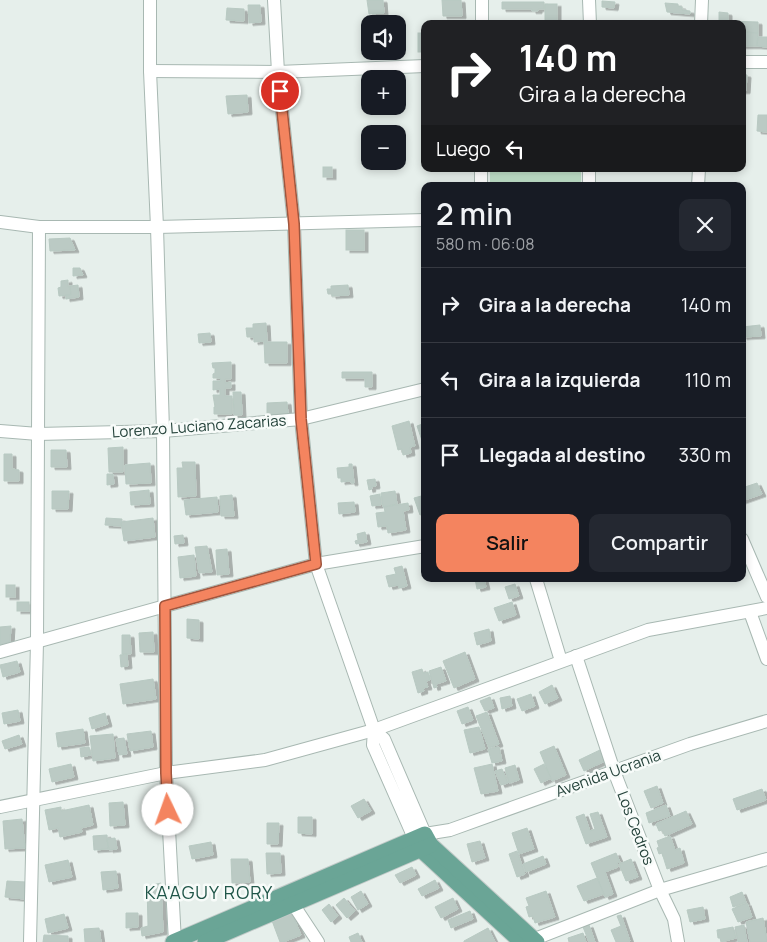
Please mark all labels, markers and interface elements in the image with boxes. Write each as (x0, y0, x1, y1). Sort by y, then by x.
map controls (361, 15, 406, 170)
button: sound (361, 15, 406, 60)
text: 140 m (519, 34, 617, 82)
icon: right (436, 40, 501, 105)
pin (259, 70, 301, 112)
button: + (361, 70, 406, 115)
icon: arrive (266, 77, 294, 105)
text: Gira a la derecha (519, 79, 686, 109)
button: − (361, 125, 406, 170)
icon: left (501, 135, 529, 163)
text: Luego (436, 136, 491, 162)
text: 2 min (436, 193, 512, 234)
button: close (679, 199, 731, 251)
text: 580 m · 06:08 (436, 233, 535, 255)
icon: right (436, 291, 464, 319)
text: Gira a la derecha (479, 292, 631, 318)
text: 140 m (681, 292, 731, 318)
icon: left (436, 366, 464, 394)
text: Gira a la izquierda (479, 367, 640, 393)
text: 110 m (685, 367, 731, 393)
street label: Lorenzo Luciano Zacarias (111, 409, 287, 443)
icon: arrive (436, 441, 464, 469)
text: Llegada al destino (479, 442, 646, 468)
text: 330 m (678, 442, 731, 468)
button: Salir (436, 514, 579, 572)
button: Compartir (589, 514, 731, 572)
street label: Avenida Ucrania (553, 744, 663, 802)
position arrow (141, 783, 193, 835)
street label: Los Cedros (612, 788, 660, 868)
district label: KA'AGUY RORY (145, 880, 273, 904)

